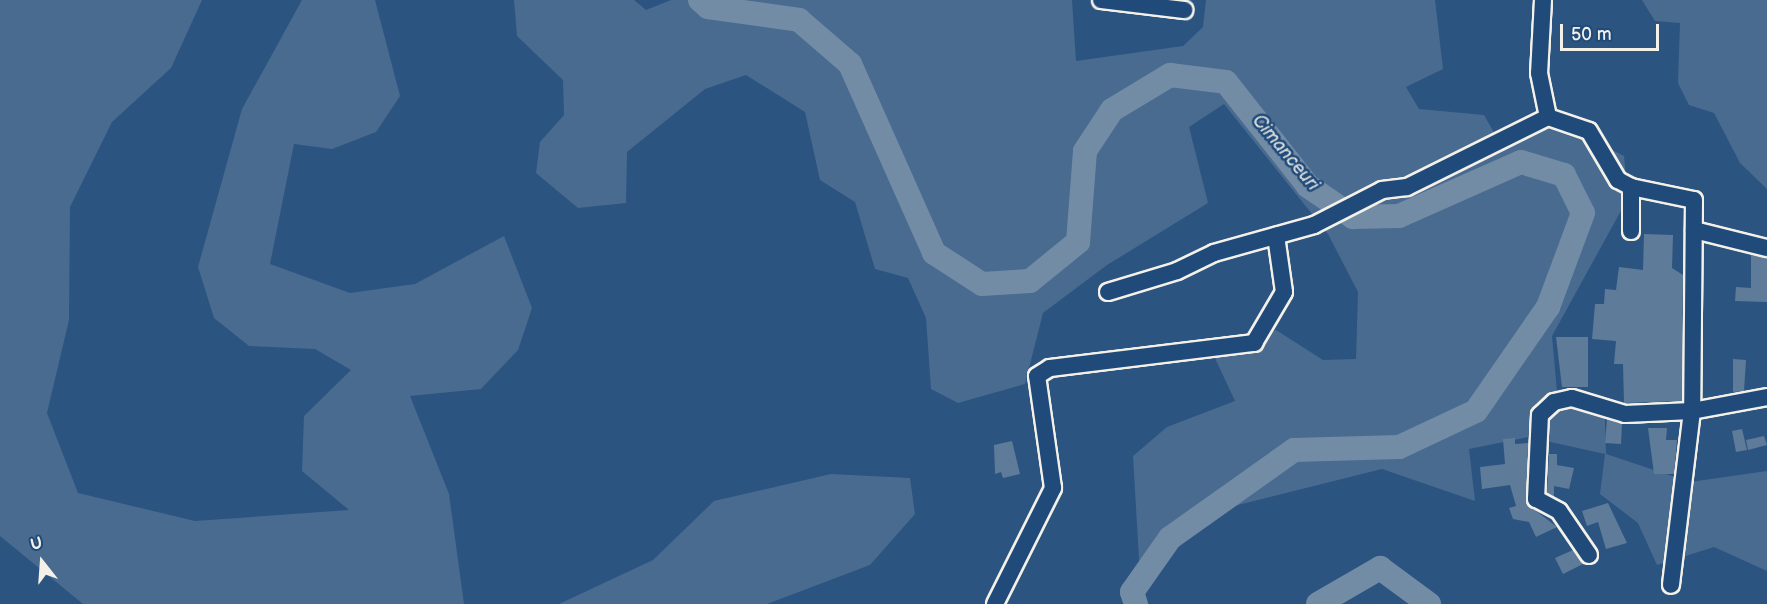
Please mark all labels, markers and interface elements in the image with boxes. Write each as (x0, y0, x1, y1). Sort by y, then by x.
scale bar (1563, 12, 1662, 50)
text: 50 m (1571, 24, 1612, 45)
water label: Cimanceuri (1247, 111, 1323, 195)
north arrow (12, 532, 72, 592)
text: U (28, 534, 45, 555)

